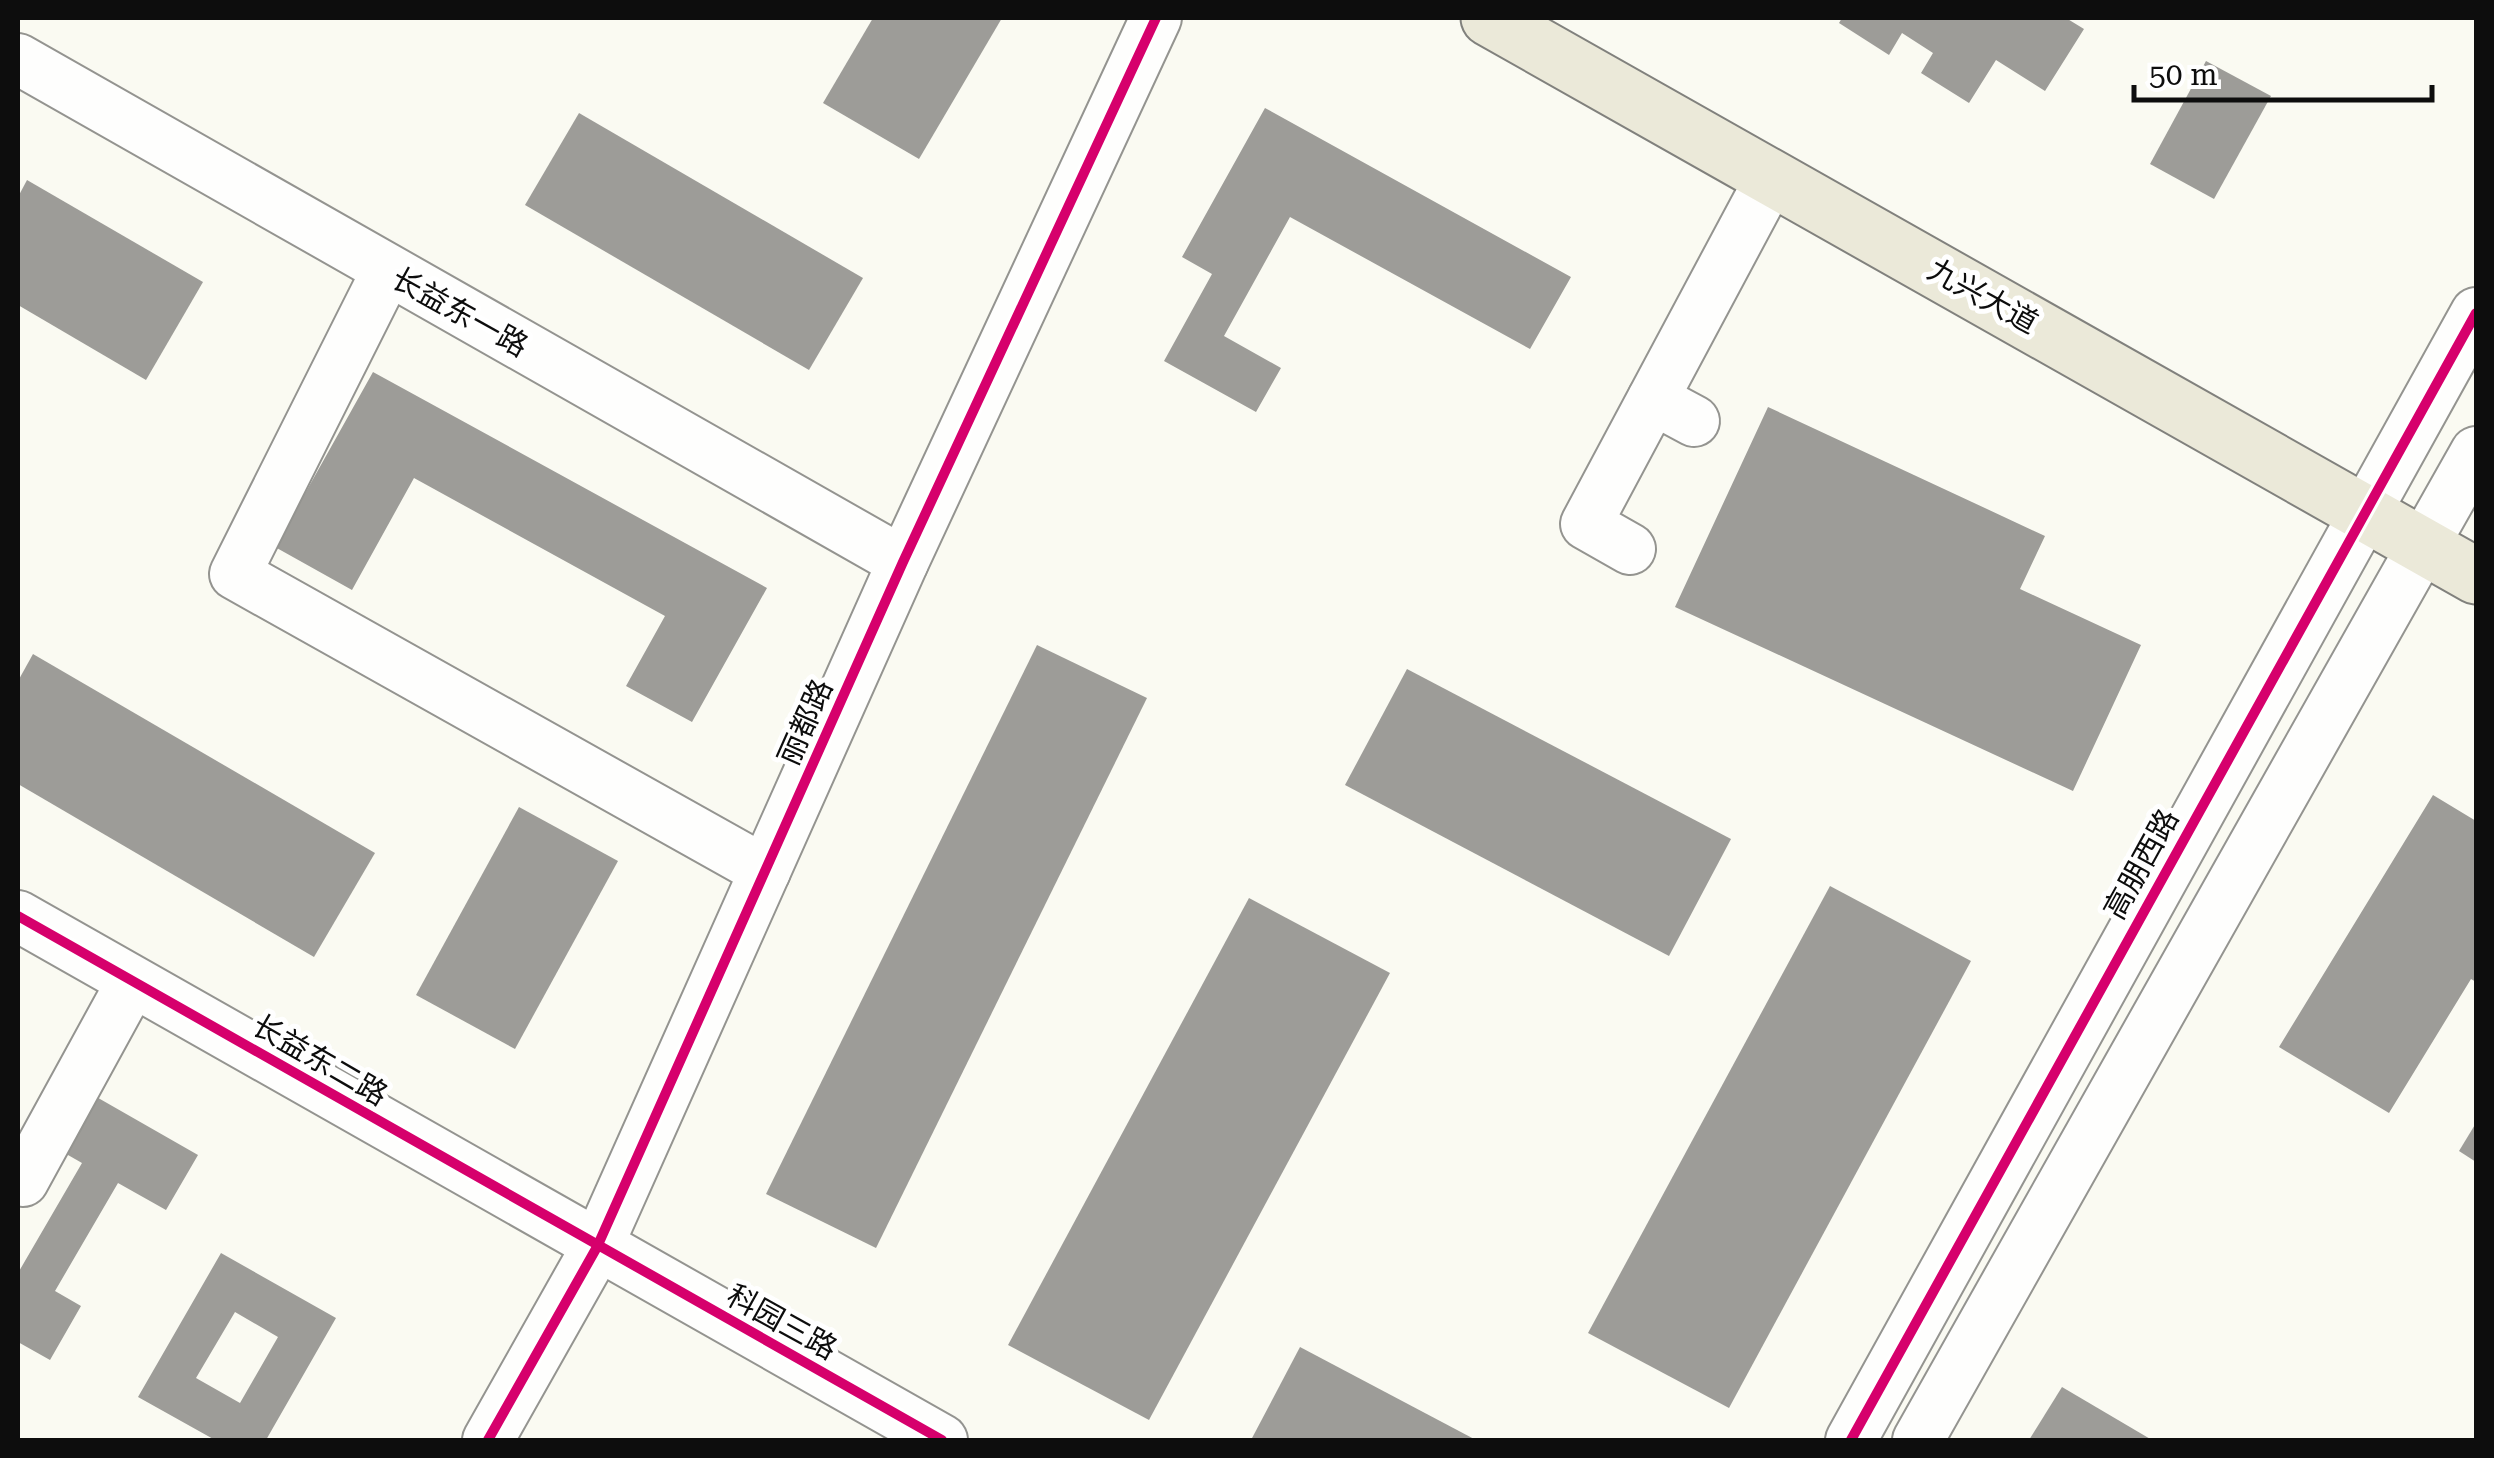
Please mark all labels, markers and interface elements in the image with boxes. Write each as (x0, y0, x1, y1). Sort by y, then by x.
scale bar (2134, 40, 2432, 102)
text: 50 m (2149, 57, 2218, 92)
street label: 九兴大道 (1922, 252, 2044, 340)
street label: 长益东一路 (386, 260, 534, 364)
street label: 丽都路 (771, 674, 839, 770)
street label: 高朋西路 (2097, 803, 2185, 925)
street label: 长益东二路 (246, 1007, 394, 1113)
street label: 科园三路 (721, 1278, 843, 1366)

